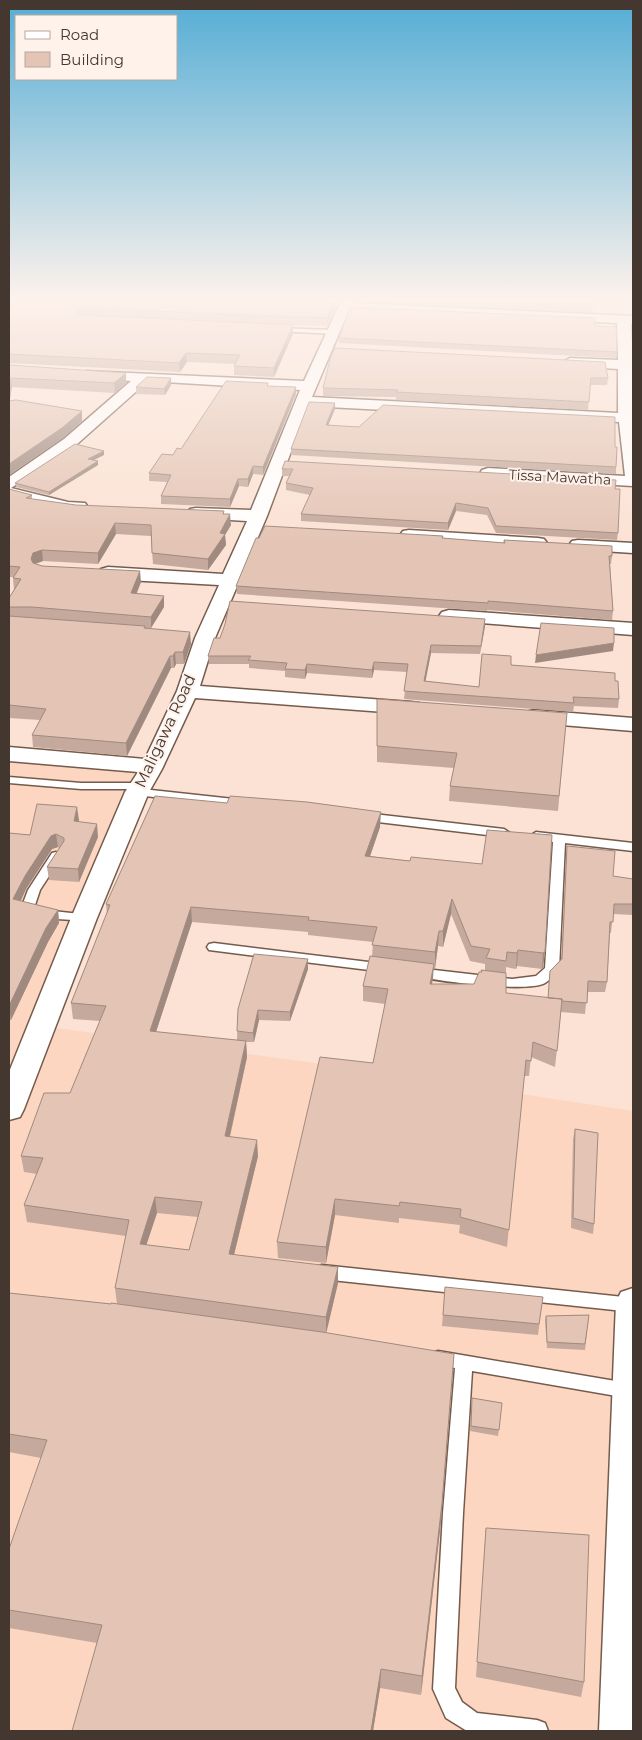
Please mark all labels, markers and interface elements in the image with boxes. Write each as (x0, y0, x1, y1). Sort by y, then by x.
legend (15, 15, 178, 80)
text: Road (60, 25, 99, 44)
text: Building (60, 50, 124, 69)
street label: Tissa Mawatha (508, 465, 612, 489)
street label: Maligawa Road (130, 671, 200, 791)

